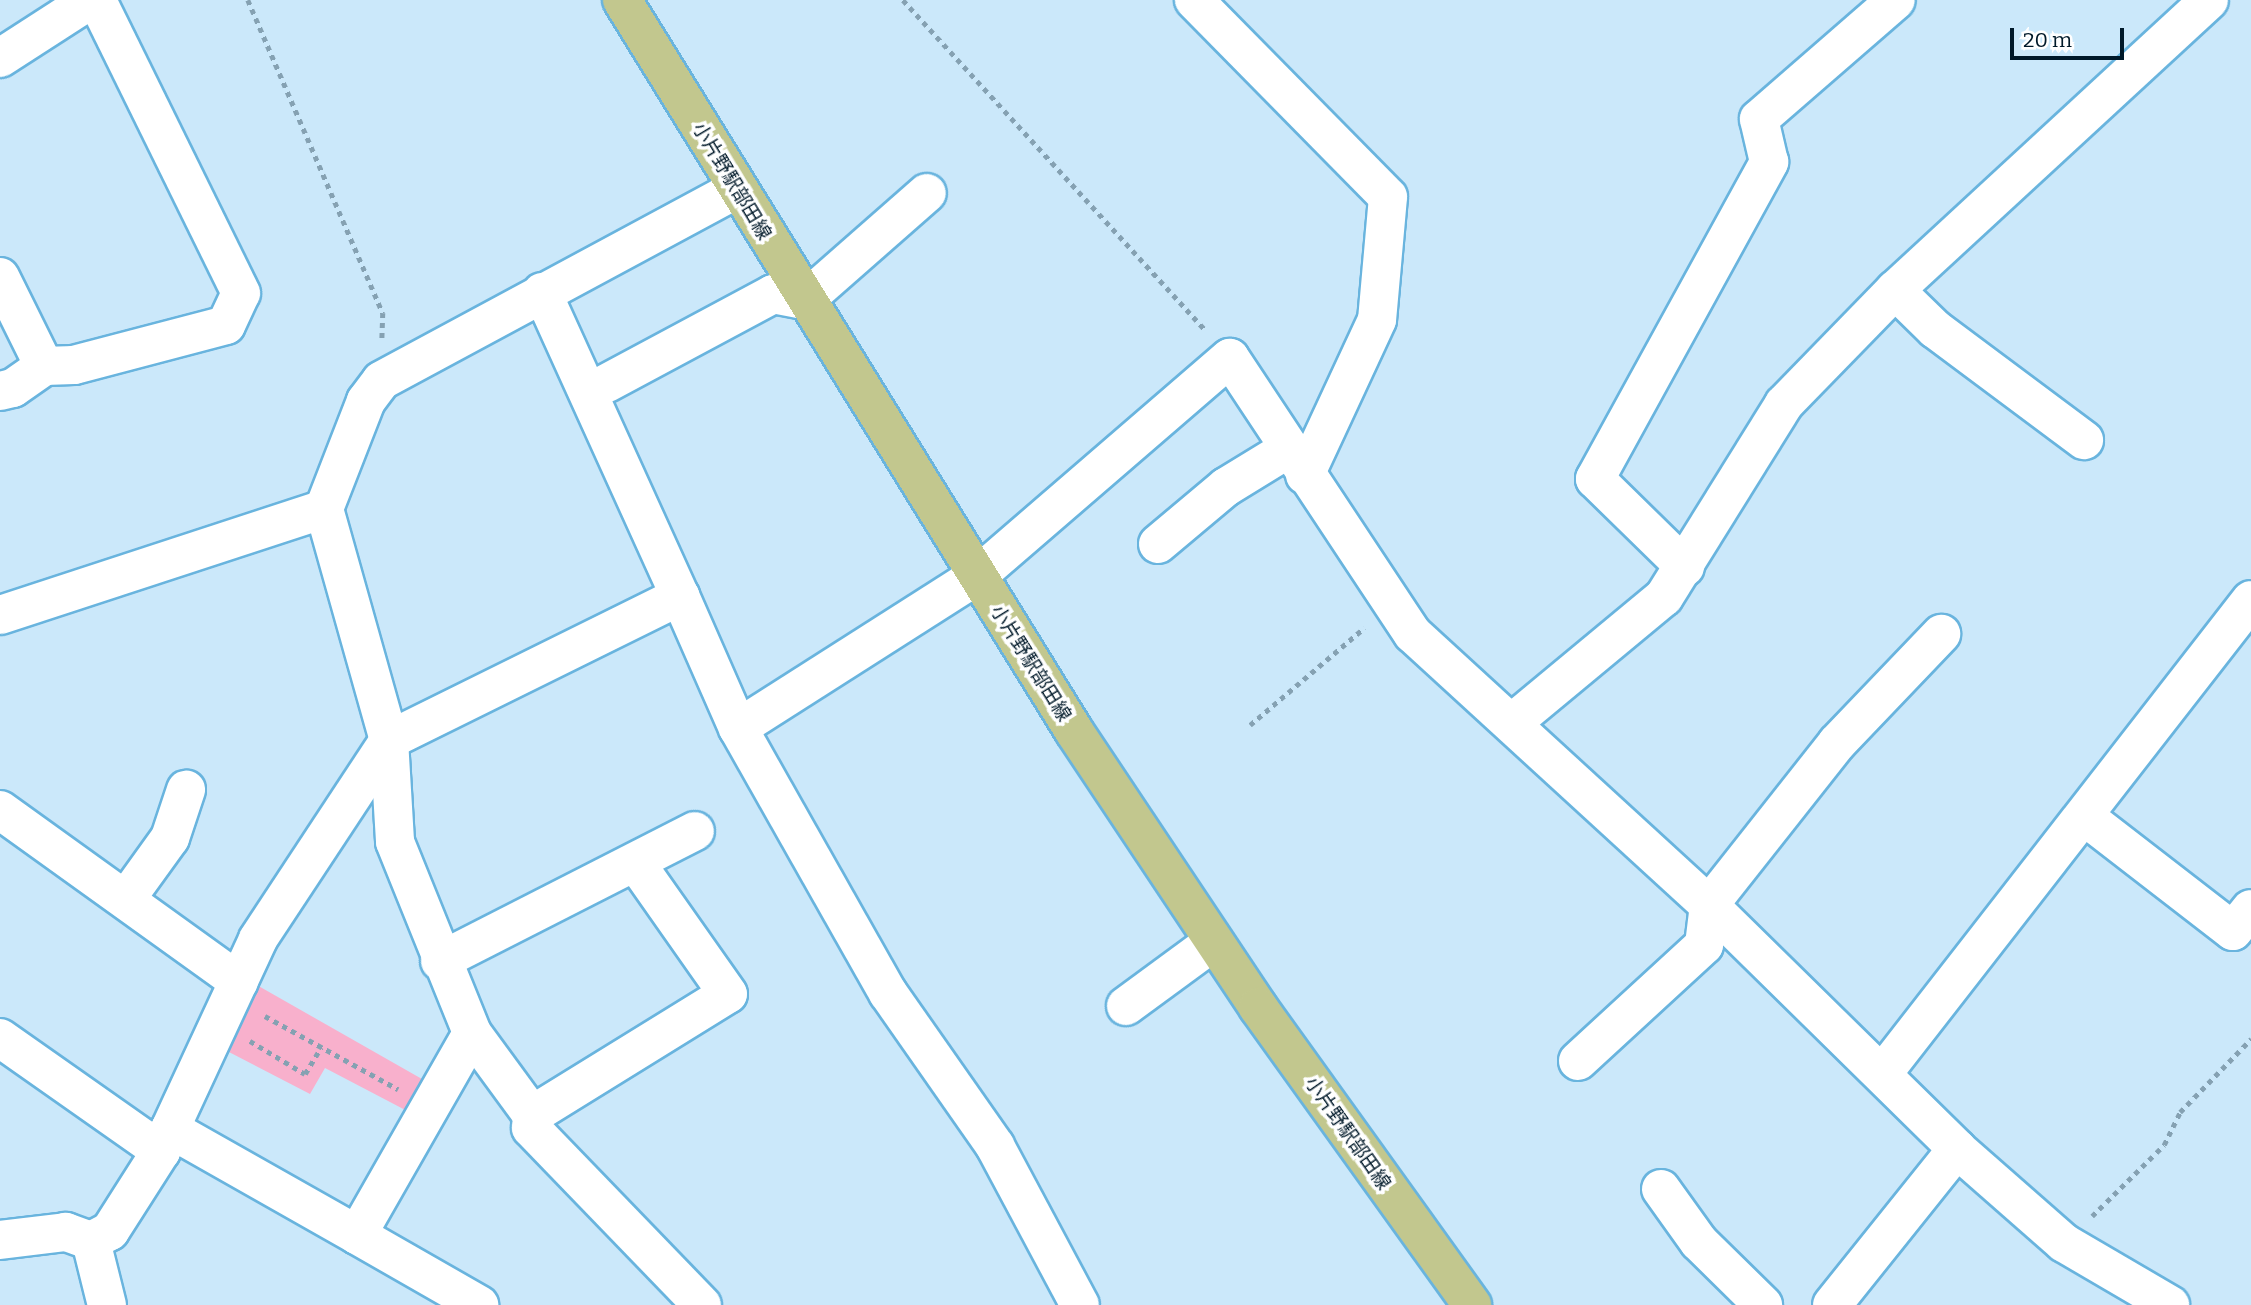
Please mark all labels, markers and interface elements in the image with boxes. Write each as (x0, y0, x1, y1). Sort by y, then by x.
scale bar (2013, 14, 2127, 58)
text: 20 m (2023, 27, 2072, 53)
street label: 小片野駅部田線 (688, 118, 776, 244)
street label: 小片野駅部田線 (986, 601, 1076, 725)
street label: 小片野駅部田線 (1301, 1072, 1395, 1194)

